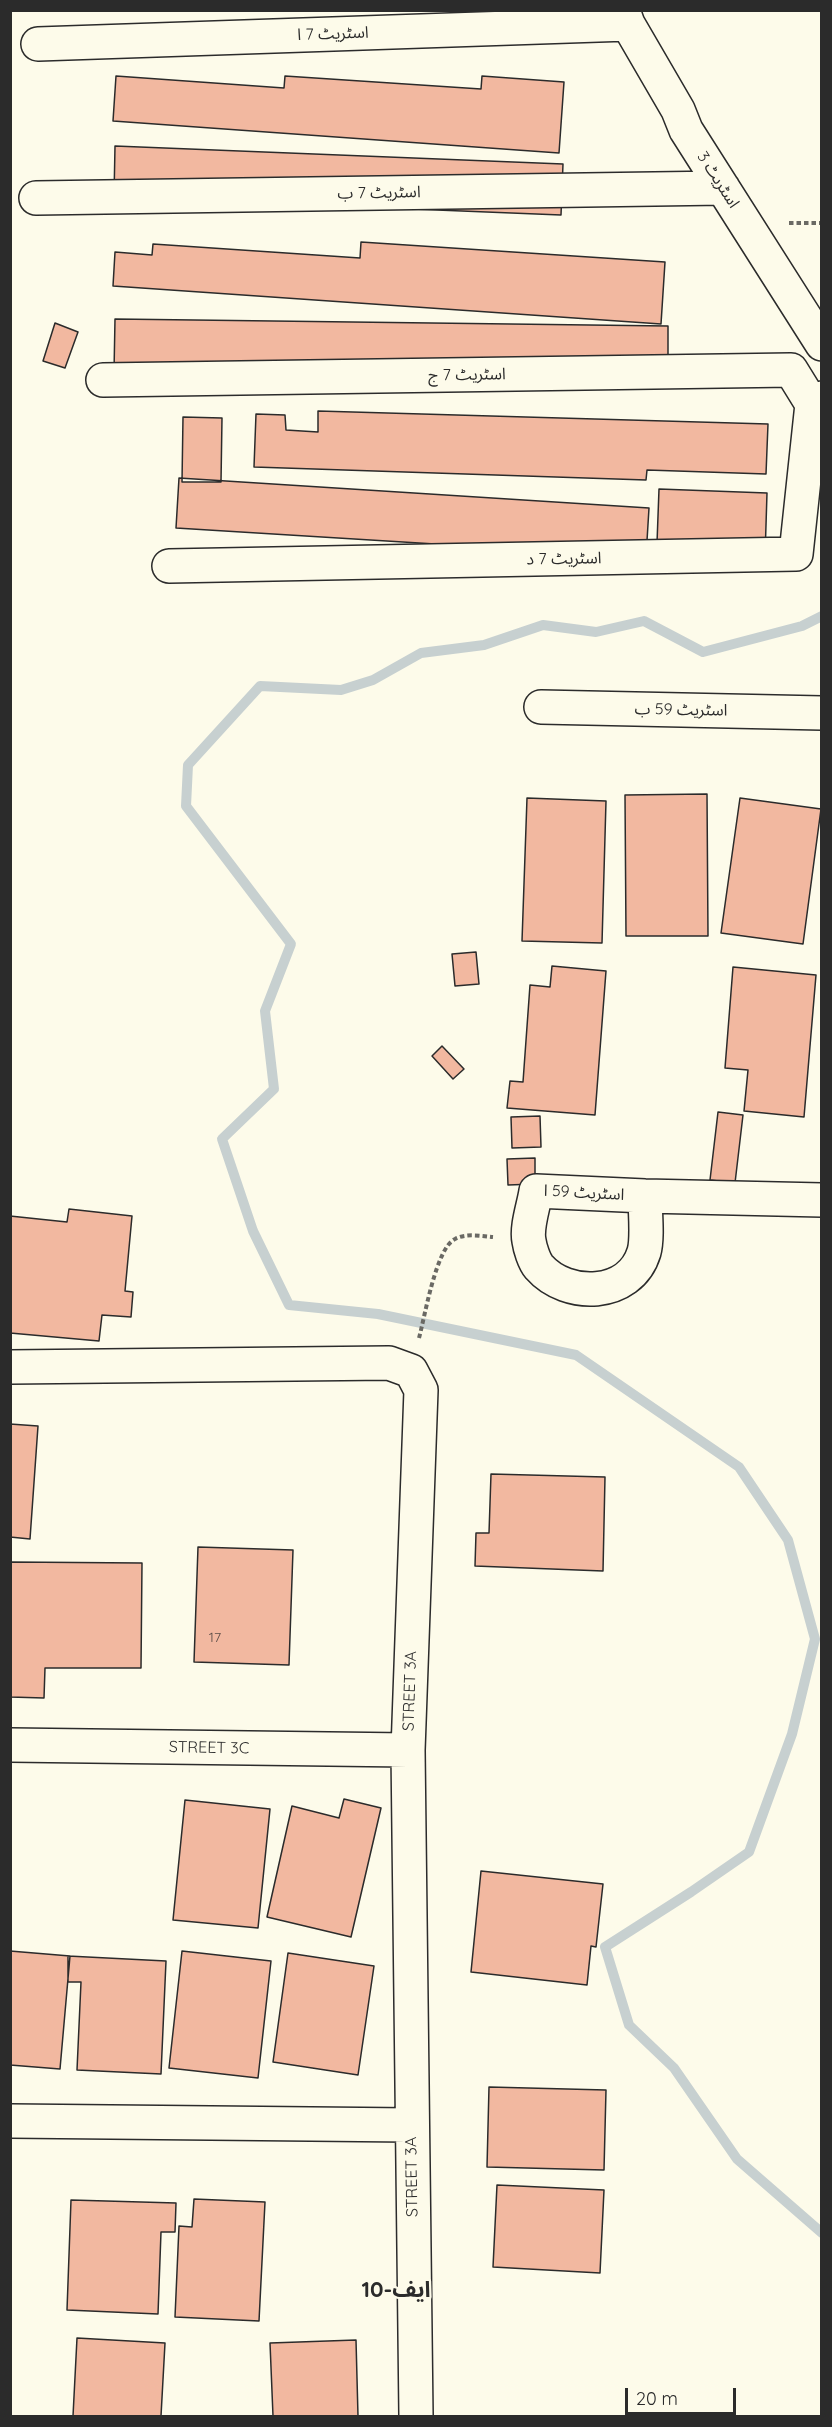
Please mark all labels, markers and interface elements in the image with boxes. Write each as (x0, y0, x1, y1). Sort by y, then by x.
street label: اسٹریٹ 7 ا (297, 23, 369, 45)
street label: اسٹریٹ 3 (693, 148, 743, 212)
street label: اسٹریٹ 7 ب (337, 183, 421, 203)
street label: اسٹریٹ 7 ج (428, 365, 506, 385)
street label: اسٹریٹ 7 د (526, 549, 602, 569)
street label: اسٹریٹ 59 ب (634, 700, 728, 720)
street label: اسٹریٹ 59 ا (543, 1181, 625, 1205)
house number: 17 (209, 1630, 221, 1646)
street label: STREET 3A (399, 1651, 421, 1731)
street label: STREET 3C (169, 1738, 249, 1758)
street label: STREET 3A (402, 2137, 422, 2217)
district label: ایف-10 (361, 2277, 431, 2303)
scale bar (628, 2376, 739, 2414)
text: 20 m (636, 2387, 678, 2410)

